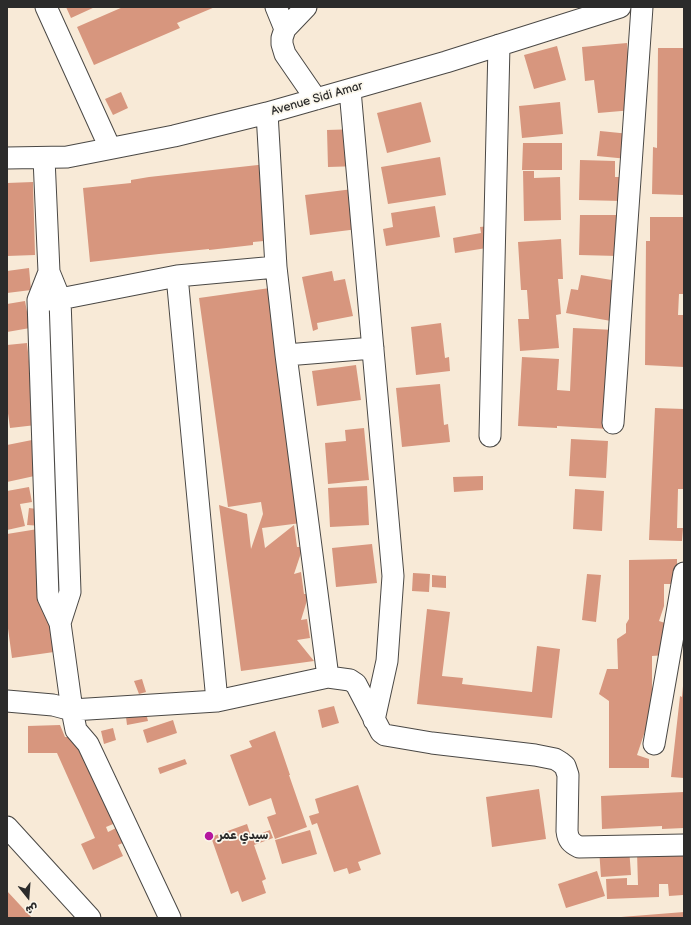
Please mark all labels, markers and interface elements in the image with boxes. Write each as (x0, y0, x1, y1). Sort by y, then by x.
street label: Avenue Sidi Amar (269, 79, 365, 119)
place label: سيدي عمر (218, 829, 268, 843)
marker: سيدي عمر (203, 830, 215, 842)
north arrow (8, 877, 48, 917)
text: ش (24, 901, 39, 917)

